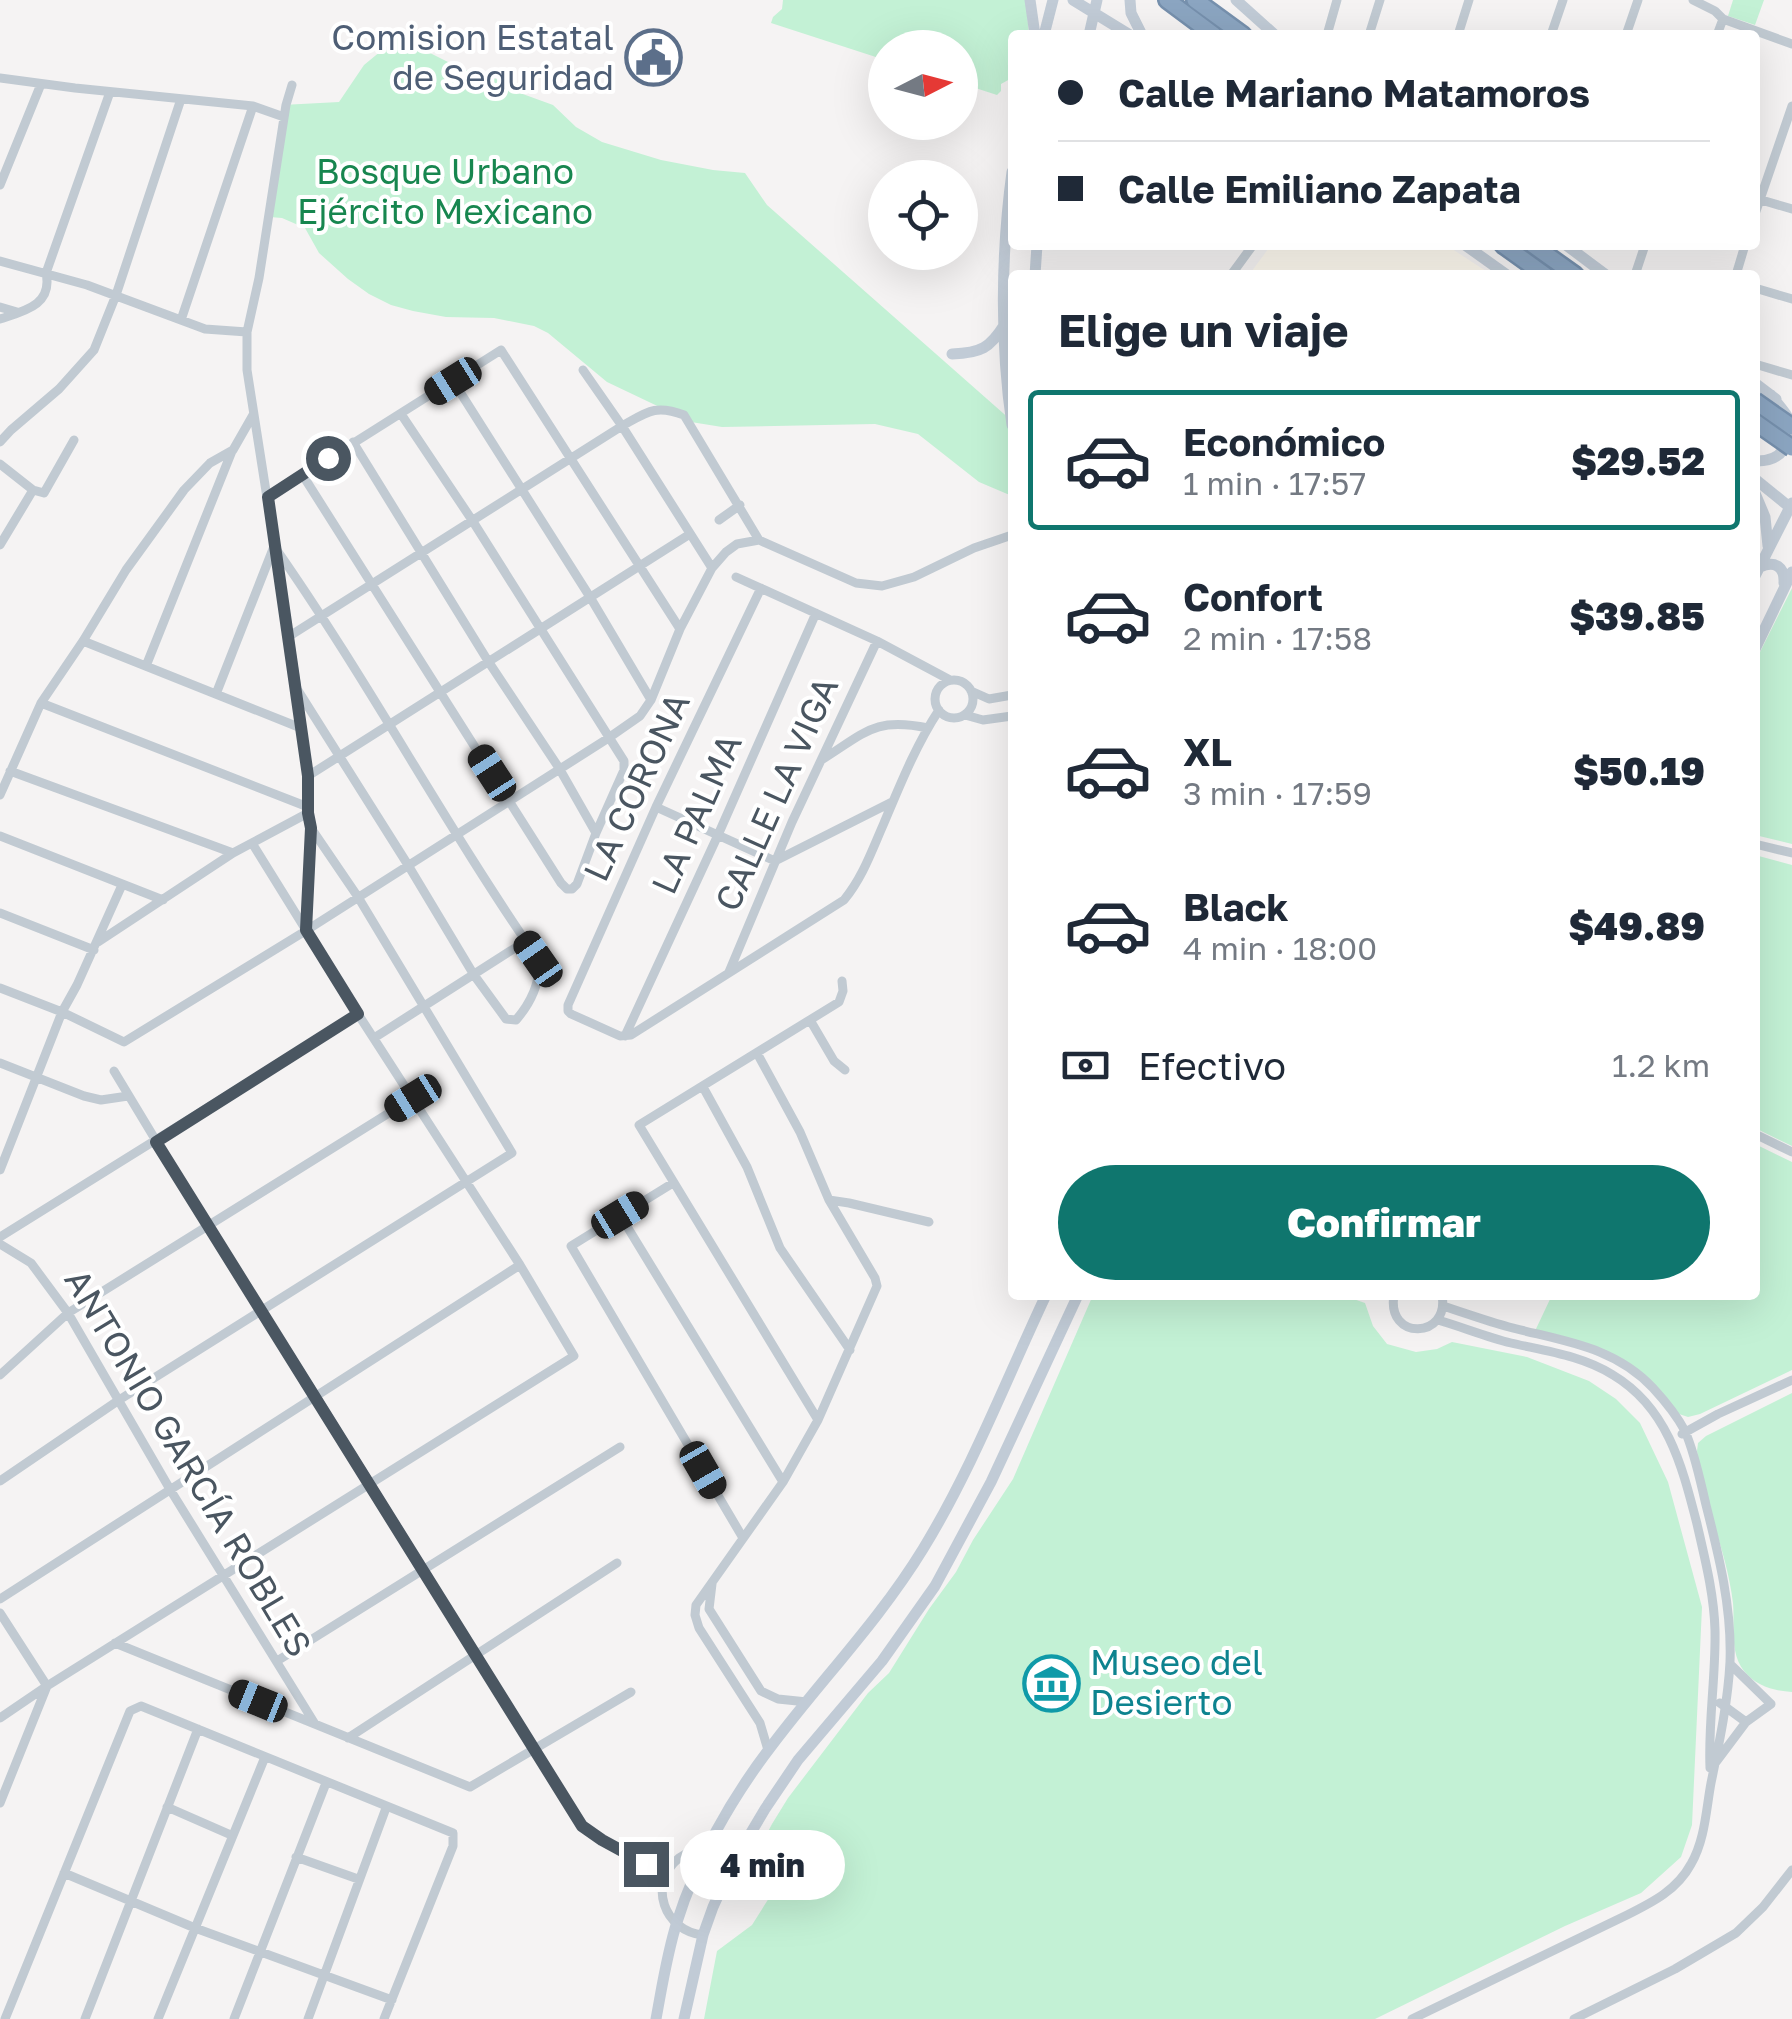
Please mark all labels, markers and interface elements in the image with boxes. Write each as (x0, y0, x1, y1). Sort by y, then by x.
place label: Comision Estatal de Seguridad (331, 16, 614, 98)
public building icon: Comision Estatal de Seguridad (623, 28, 683, 88)
north arrow (868, 30, 978, 140)
map controls (868, 30, 978, 270)
text: Calle Mariano Matamoros (1118, 70, 1590, 115)
park label: Bosque Urbano Ejército Mexicano (297, 150, 593, 232)
button: locate (868, 160, 978, 270)
text: Calle Emiliano Zapata (1118, 166, 1521, 211)
text: Elige un viaje (1058, 303, 1349, 357)
car (420, 352, 486, 410)
icon: car (1063, 415, 1153, 505)
text: Económico (1183, 419, 1385, 464)
route start (306, 436, 351, 481)
text: $29.52 (1571, 438, 1705, 483)
text: 1 min · 17:57 (1183, 464, 1366, 502)
icon: car (1063, 570, 1153, 660)
text: Confort (1183, 574, 1323, 619)
text: $39.85 (1570, 593, 1705, 638)
text: 2 min · 17:58 (1183, 619, 1372, 657)
street label: CALLE LA VIGA (706, 670, 846, 917)
street label: LA CORONA (574, 686, 698, 887)
icon: car (1063, 725, 1153, 815)
street label: LA PALMA (642, 727, 750, 900)
text: XL (1183, 729, 1232, 774)
car (463, 740, 521, 806)
text: $50.19 (1573, 748, 1705, 793)
text: 3 min · 17:59 (1183, 774, 1372, 812)
icon: car (1063, 880, 1153, 970)
text: Black (1183, 884, 1288, 929)
text: $49.89 (1569, 903, 1705, 948)
car (509, 926, 567, 992)
text: 4 min · 18:00 (1183, 929, 1377, 967)
icon: cash (1058, 1038, 1113, 1093)
text: Efectivo (1138, 1043, 1286, 1088)
text: 1.2 km (1612, 1046, 1710, 1084)
car (380, 1069, 446, 1127)
button: Confirmar (1058, 1165, 1710, 1280)
car (587, 1187, 653, 1243)
street label: ANTONIO GARCÍA ROBLES (56, 1261, 321, 1664)
car (675, 1437, 731, 1503)
place label: Museo del Desierto (1090, 1641, 1263, 1723)
museum icon: Museo del Desierto (1021, 1653, 1081, 1713)
car (225, 1676, 291, 1726)
callout: 4 min (681, 1829, 846, 1899)
route end (624, 1842, 669, 1887)
text: 4 min (720, 1846, 805, 1884)

